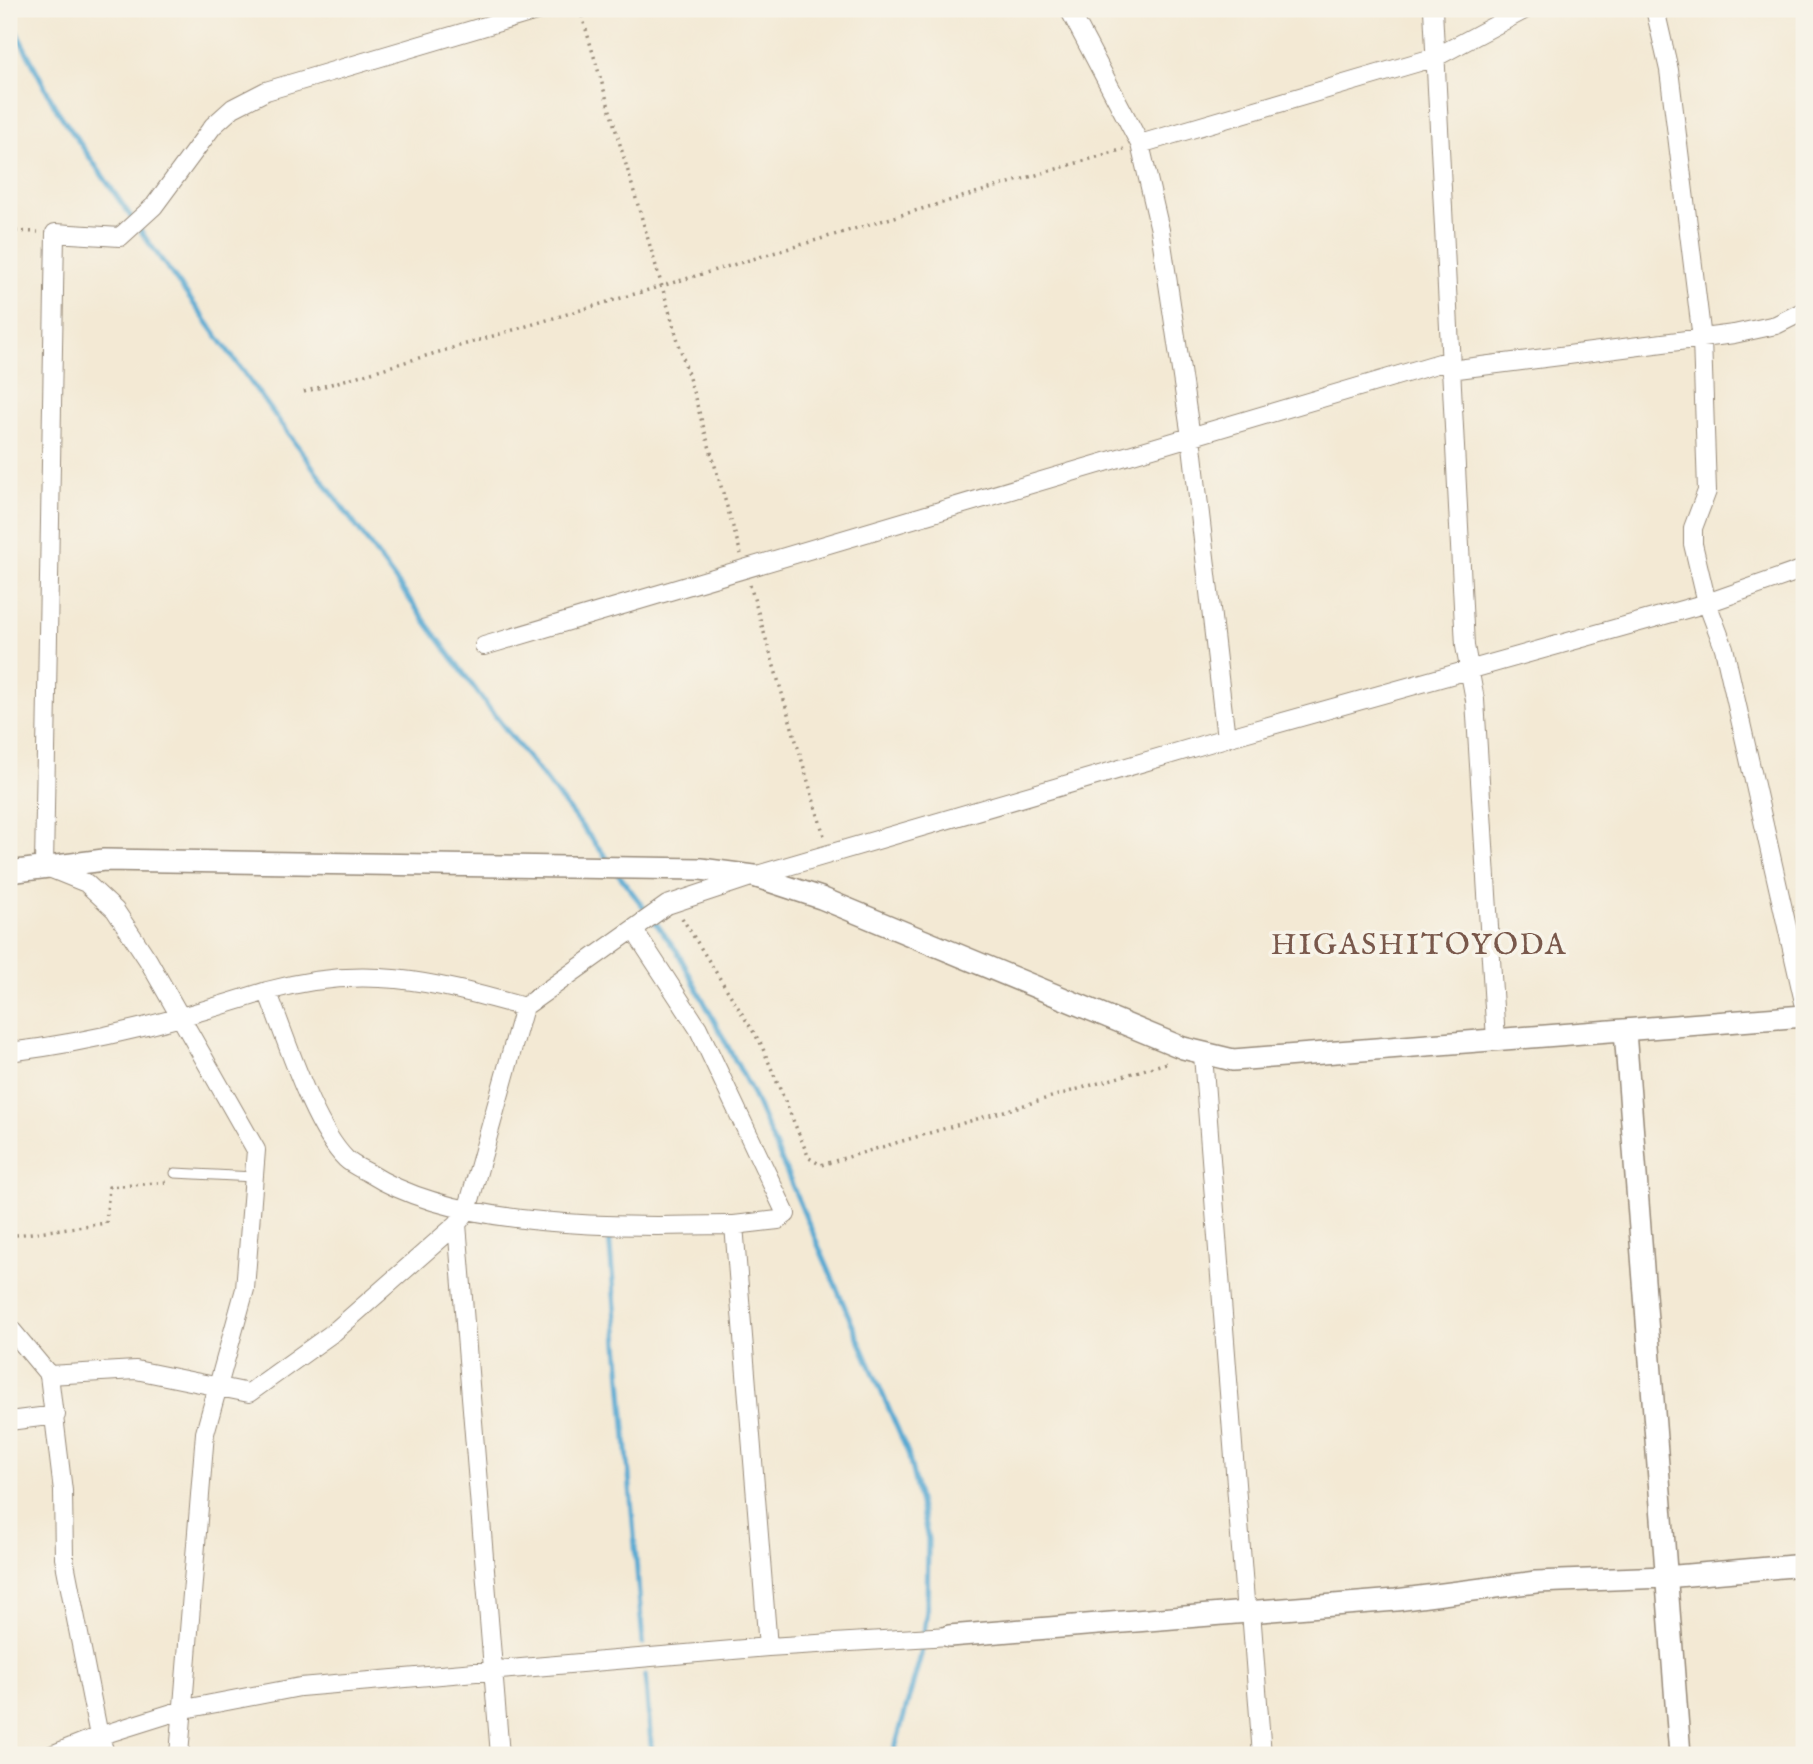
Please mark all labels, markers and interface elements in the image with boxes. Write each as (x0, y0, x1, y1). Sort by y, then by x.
district label: HIGASHITOYODA (1271, 927, 1567, 965)

